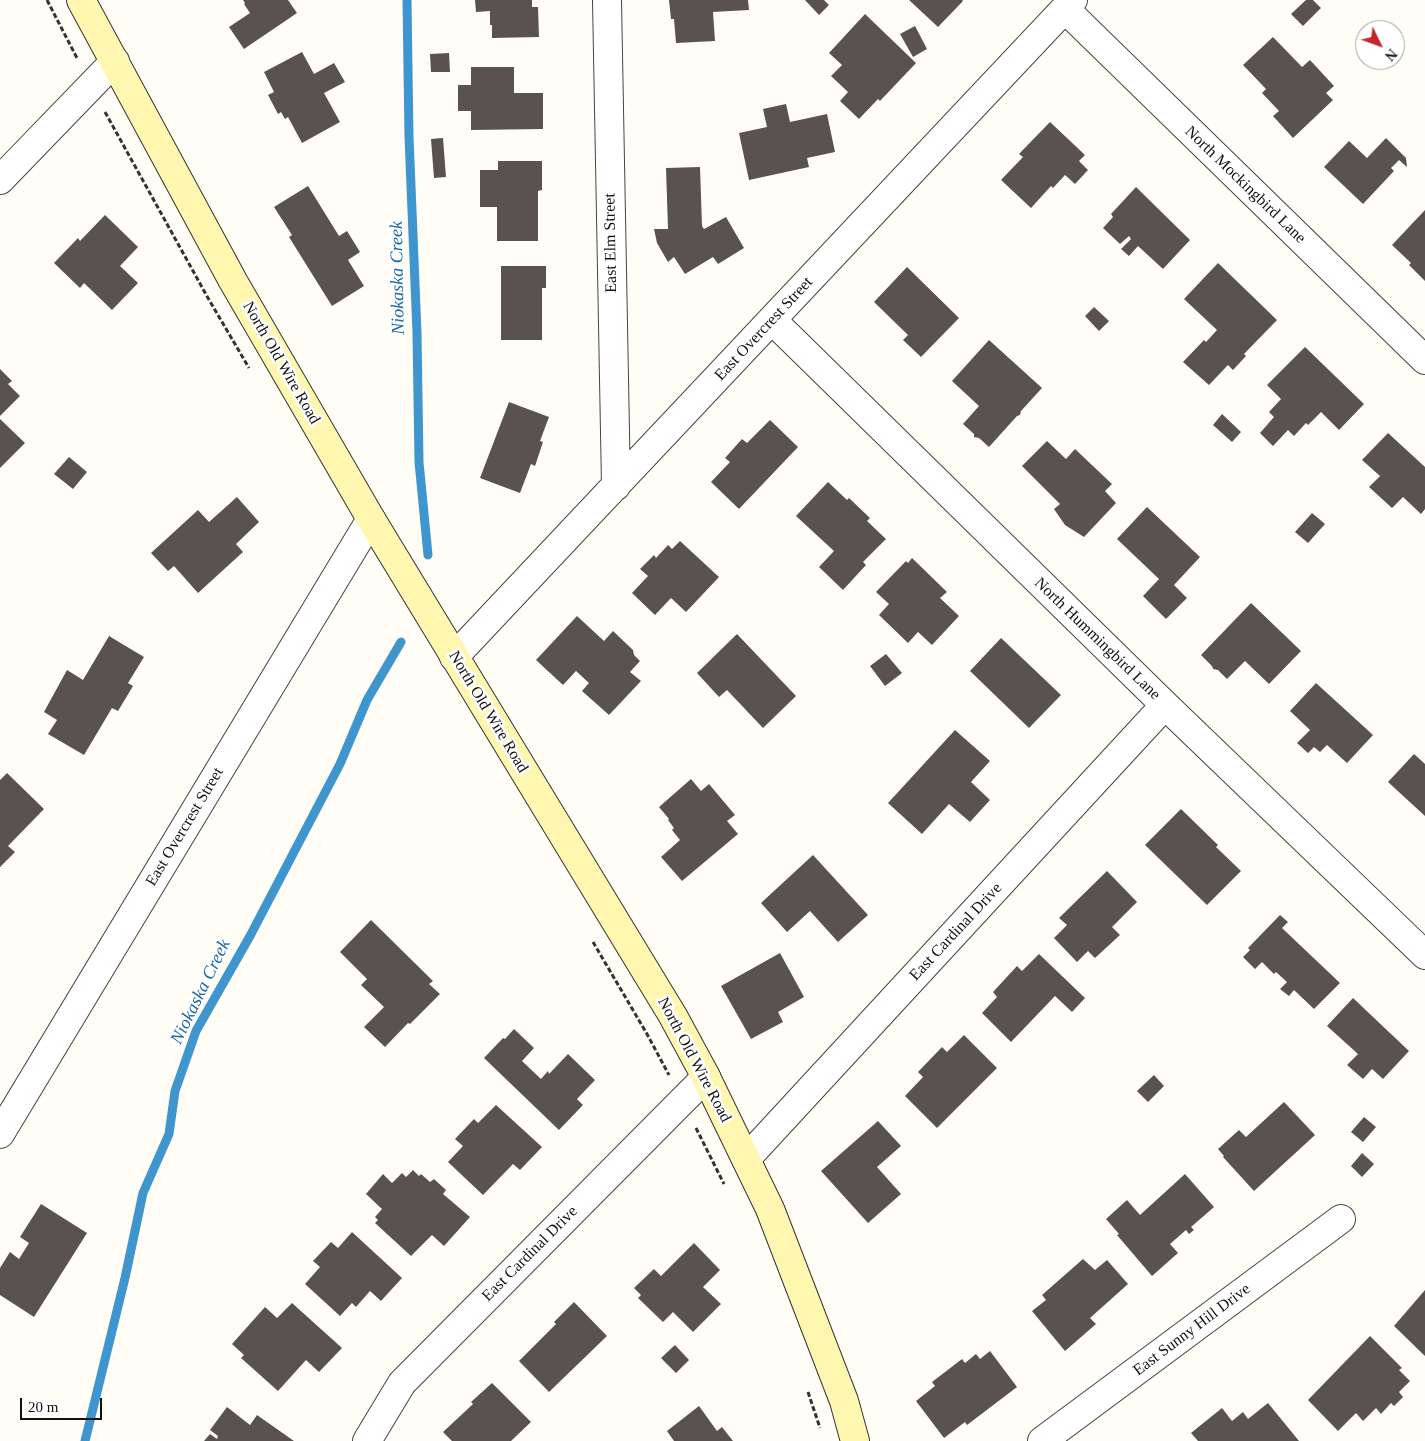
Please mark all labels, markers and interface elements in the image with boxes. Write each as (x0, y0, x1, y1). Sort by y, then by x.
north arrow (1355, 20, 1405, 70)
text: N (1382, 46, 1400, 63)
street label: North Mockingbird Lane (1180, 122, 1310, 248)
street label: East Elm Street (601, 193, 621, 293)
water label: Niokaska Creek (386, 221, 410, 335)
street label: East Overcrest Street (711, 273, 817, 385)
street label: North Old Wire Road (238, 298, 324, 428)
street label: North Hummingbird Lane (1030, 574, 1164, 704)
street label: North Old Wire Road (444, 648, 532, 776)
street label: East Overcrest Street (142, 764, 228, 890)
street label: East Cardinal Drive (906, 879, 1006, 985)
water label: Niokaska Creek (166, 936, 236, 1048)
street label: North Old Wire Road (653, 994, 735, 1126)
street label: East Cardinal Drive (478, 1202, 582, 1306)
street label: East Sunny Hill Drive (1130, 1280, 1254, 1380)
scale bar (22, 1388, 105, 1420)
text: 20 m (28, 1399, 58, 1415)

